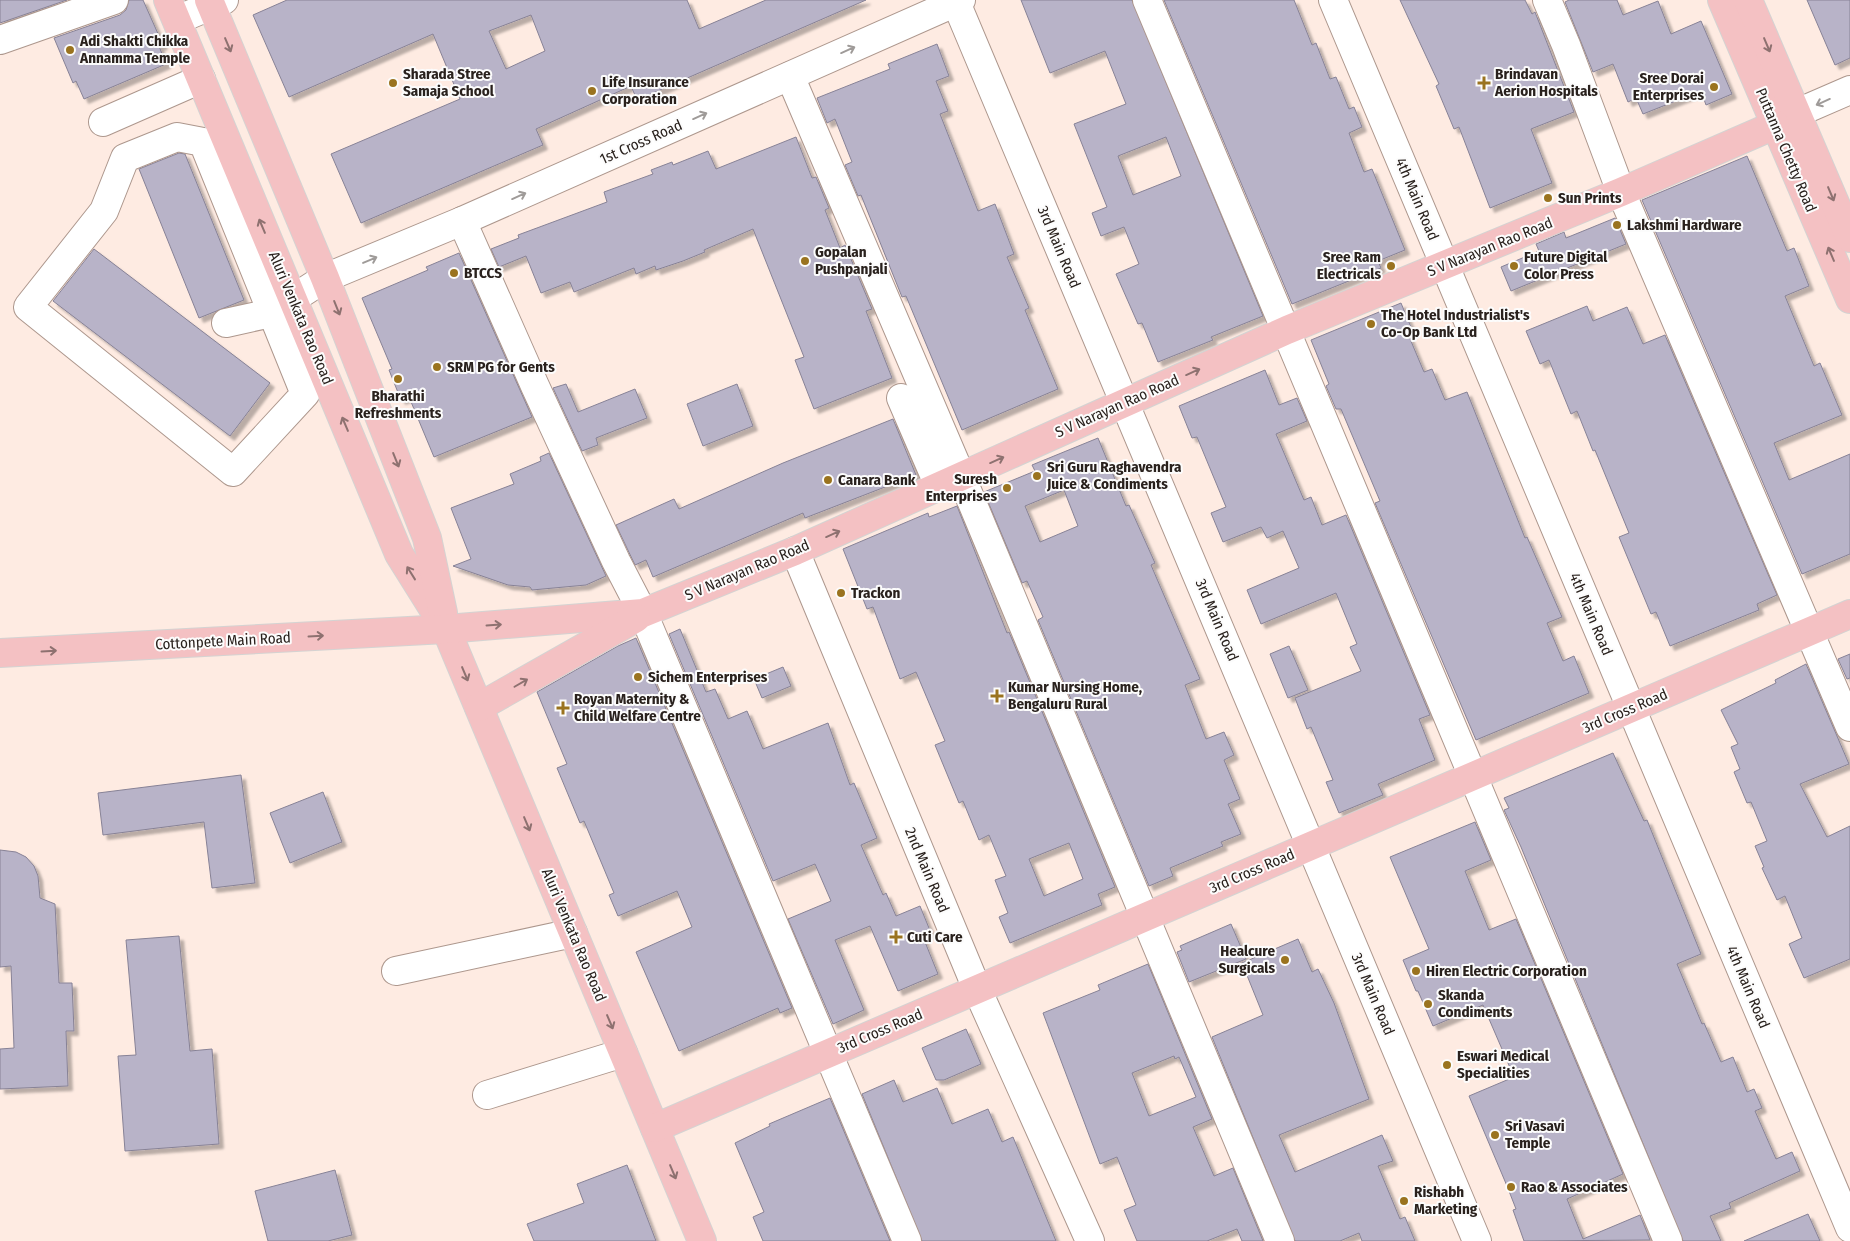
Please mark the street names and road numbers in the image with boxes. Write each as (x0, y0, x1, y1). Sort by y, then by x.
street label: Puttanna Chetty Road (1752, 85, 1820, 215)
street label: 1st Cross Road (597, 116, 685, 168)
street label: 4th Main Road (1392, 155, 1442, 243)
street label: 3rd Main Road (1034, 203, 1084, 291)
street label: S V Narayan Rao Road (1425, 214, 1555, 280)
street label: Aluri Venkata Rao Road (265, 249, 337, 387)
street label: S V Narayan Rao Road (1052, 371, 1182, 441)
street label: S V Narayan Rao Road (682, 536, 812, 604)
street label: 4th Main Road (1566, 570, 1616, 658)
street label: 3rd Main Road (1192, 576, 1242, 664)
street label: Cottonpete Main Road (155, 628, 291, 654)
street label: 3rd Cross Road (1580, 685, 1670, 737)
street label: 2nd Main Road (901, 825, 953, 915)
street label: 3rd Cross Road (1207, 845, 1297, 897)
street label: Aluri Venkata Rao Road (538, 866, 610, 1004)
street label: 4th Main Road (1723, 943, 1773, 1031)
street label: 3rd Main Road (1348, 950, 1398, 1038)
street label: 3rd Cross Road (835, 1005, 925, 1057)

